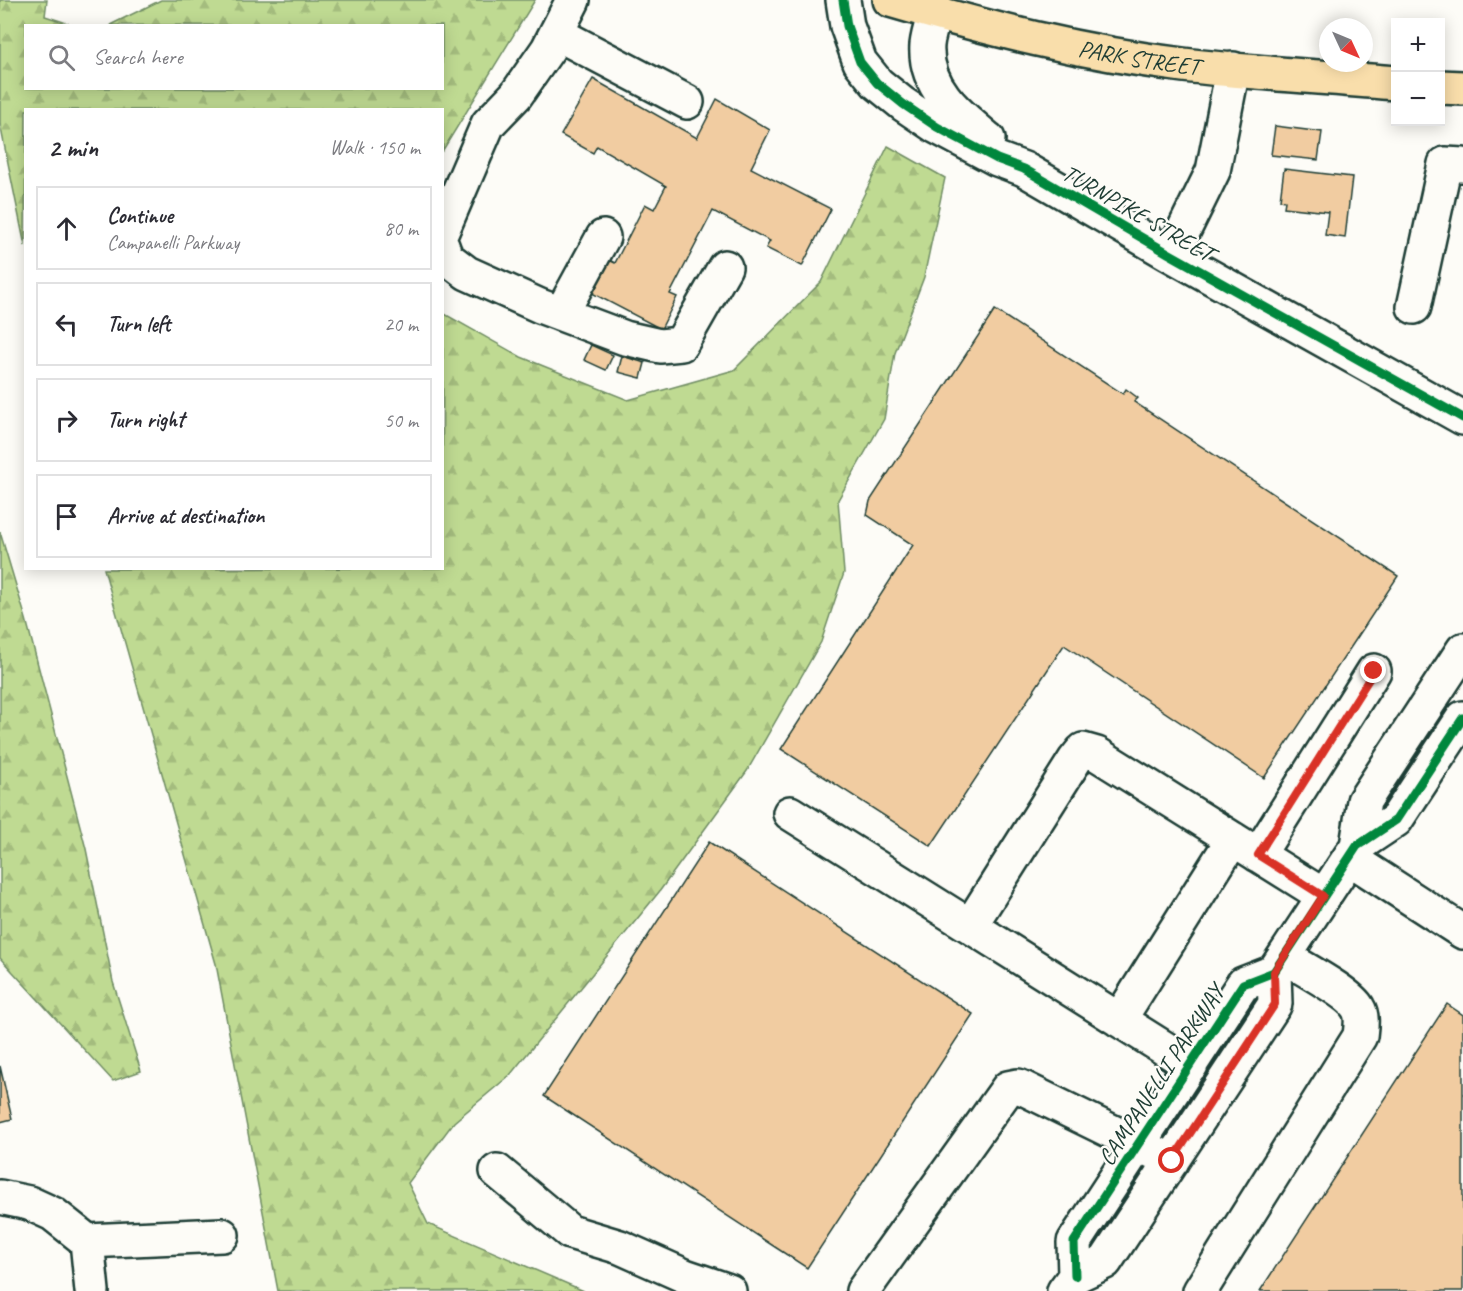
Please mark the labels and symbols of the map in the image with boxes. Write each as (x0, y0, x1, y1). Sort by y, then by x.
north arrow (1319, 18, 1373, 72)
street label: PARK STREET (1076, 33, 1206, 82)
street label: TURNPIKE STREET (1057, 158, 1224, 271)
route end (1360, 657, 1386, 683)
street label: CAMPANELLI PARKWAY (1091, 976, 1233, 1171)
route start (1158, 1147, 1184, 1173)

